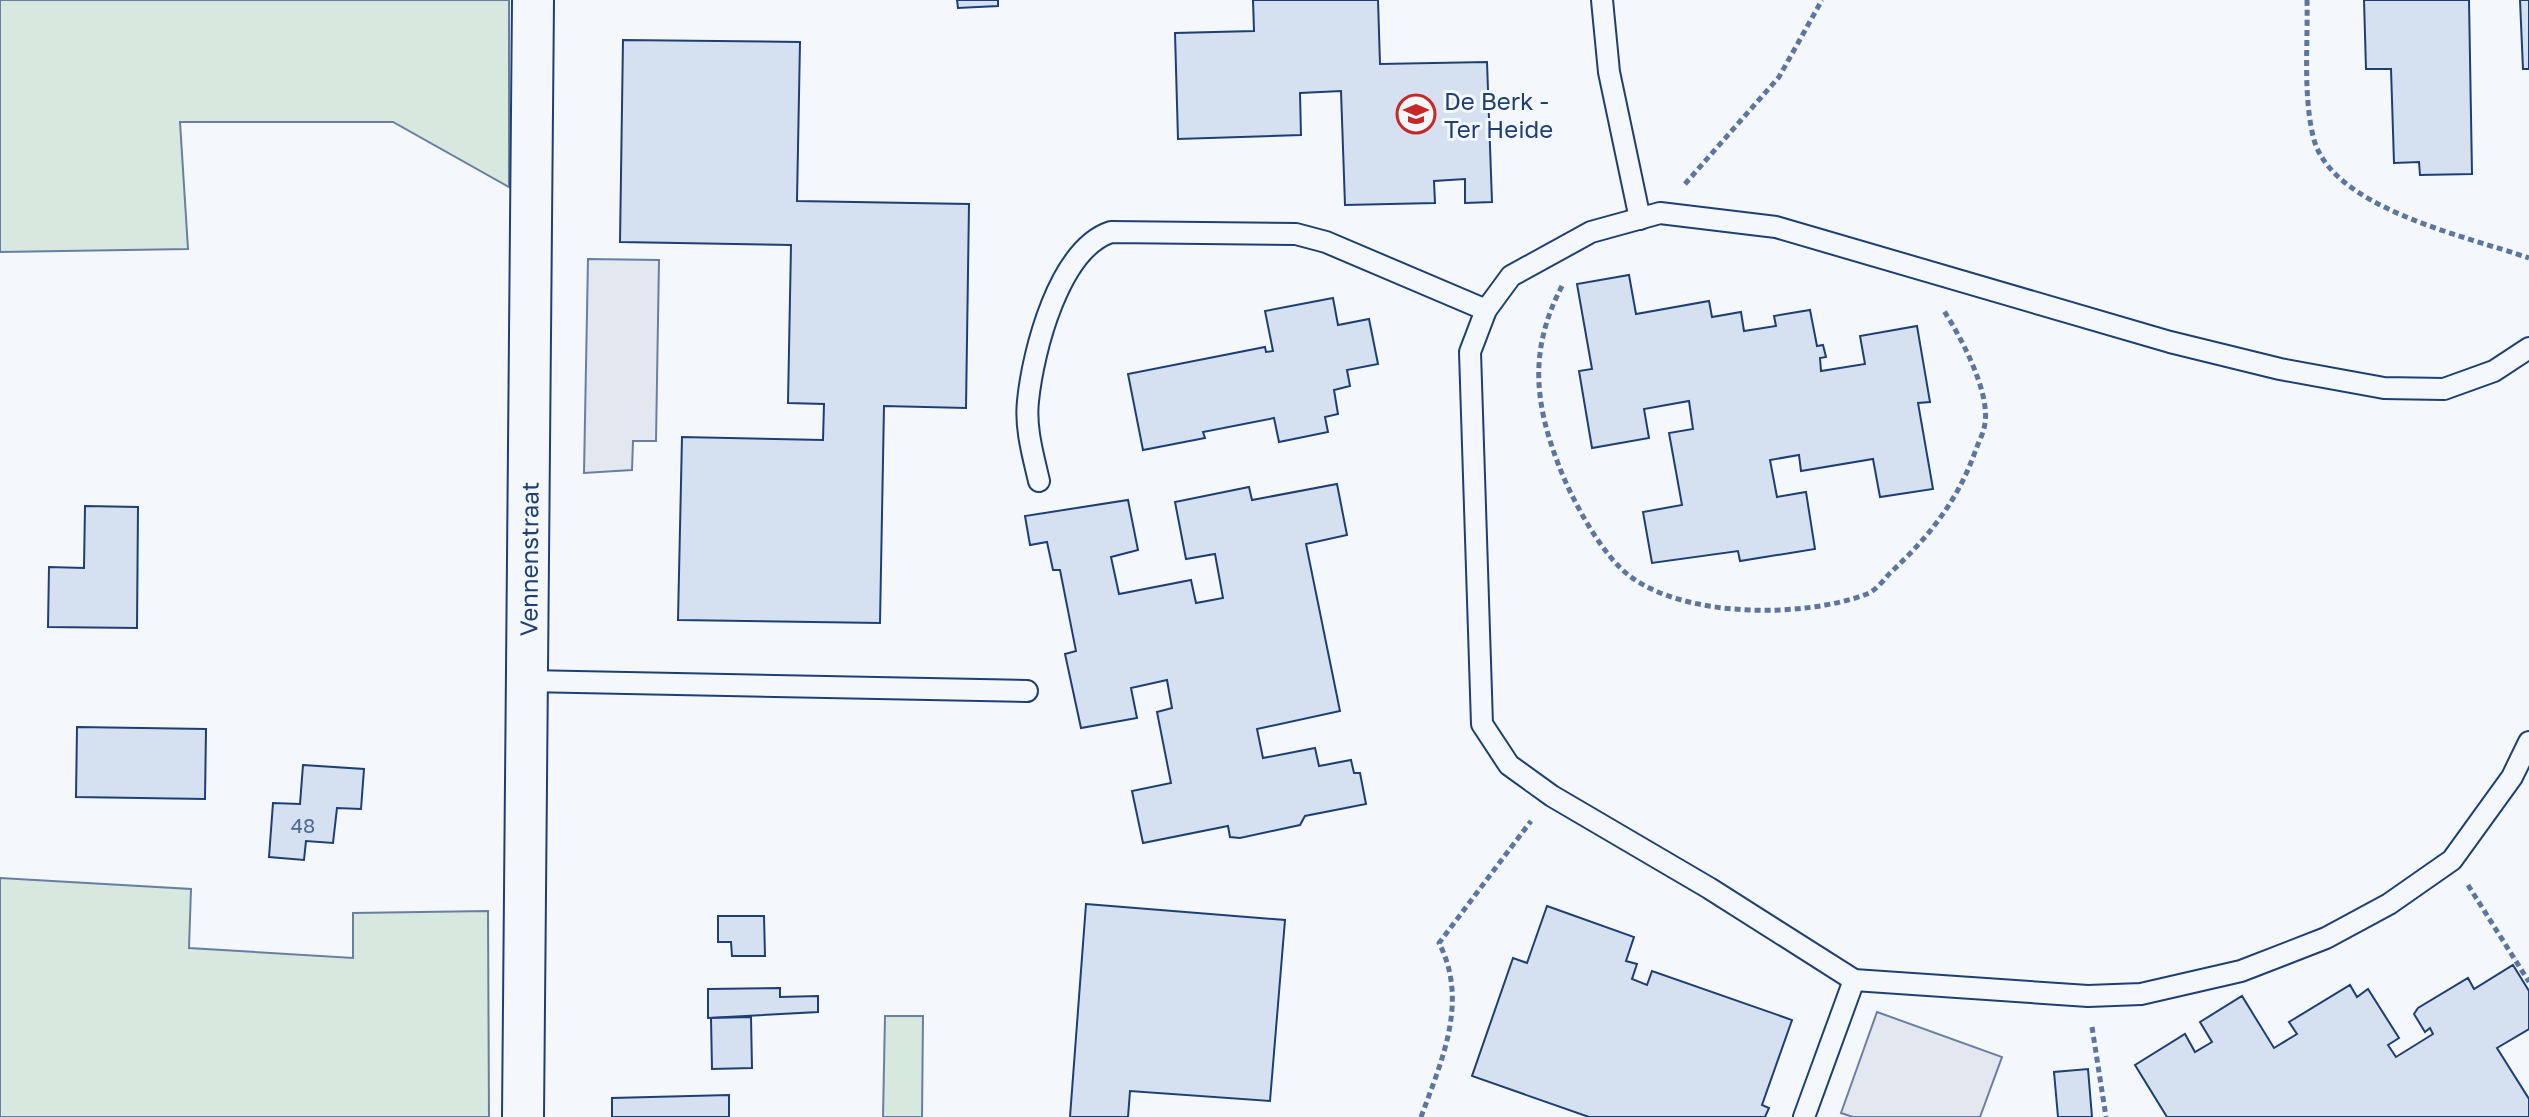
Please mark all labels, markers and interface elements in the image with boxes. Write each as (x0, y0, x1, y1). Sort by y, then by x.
place label: De Berk - Ter Heide (1444, 86, 1553, 143)
school or university icon: De Berk - Ter Heide (1395, 93, 1437, 135)
street label: Vennenstraat (513, 482, 543, 637)
house number: 48 (291, 813, 315, 837)

